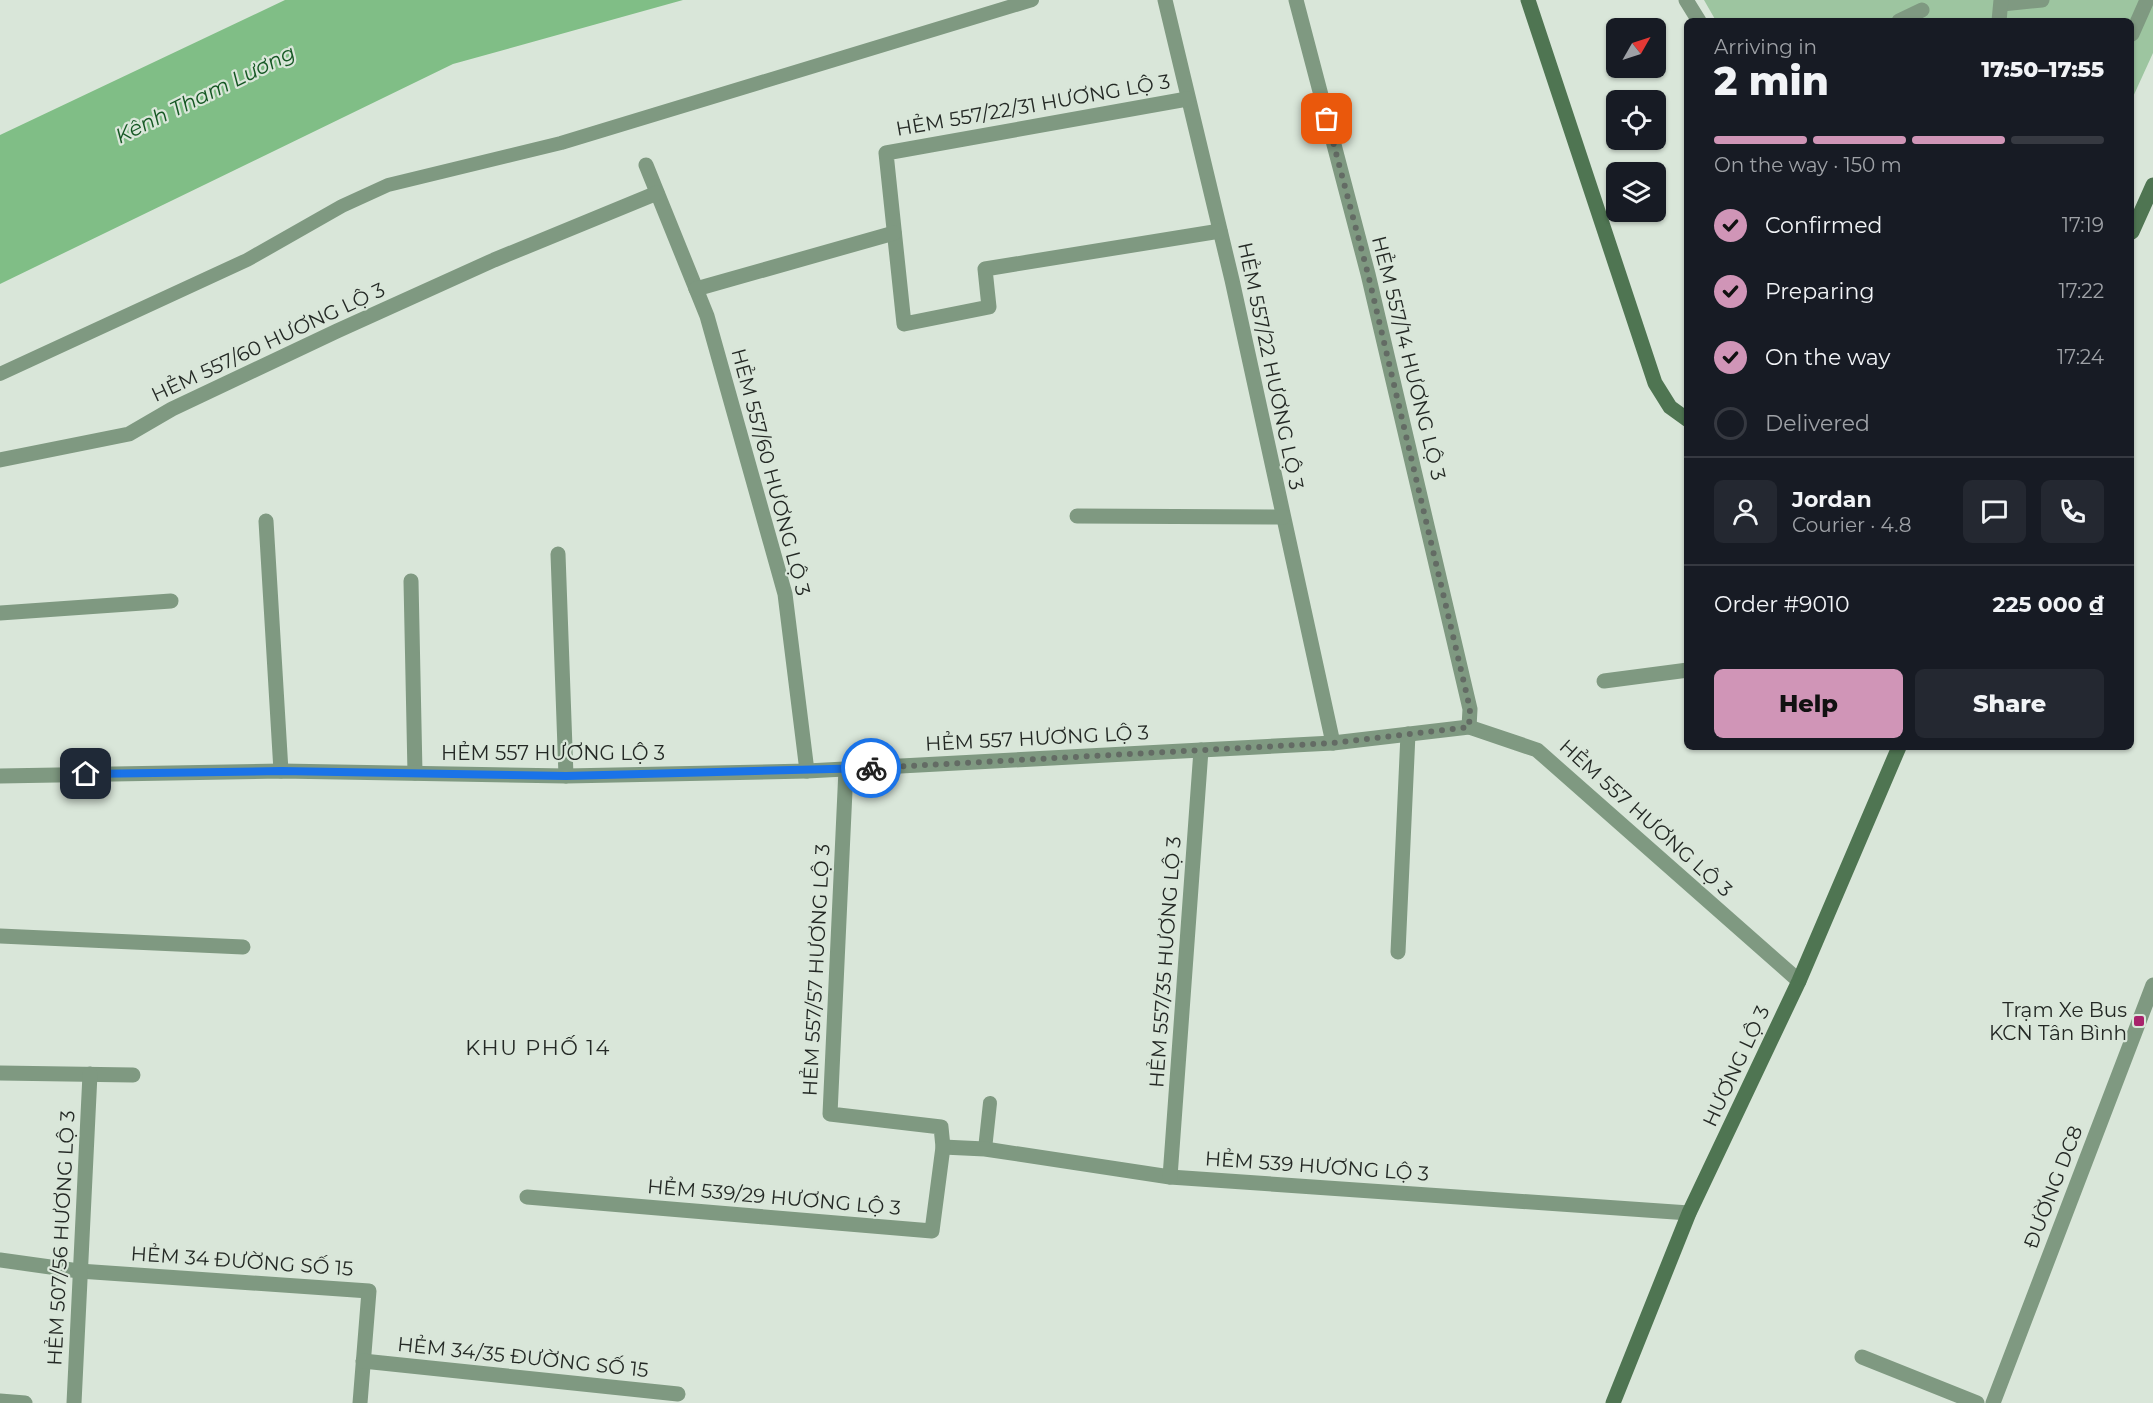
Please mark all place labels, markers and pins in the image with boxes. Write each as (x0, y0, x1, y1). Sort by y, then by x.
pin (1301, 93, 1352, 144)
pin (60, 748, 111, 799)
place label: Trạm Xe Bus KCN Tân Bình (1989, 998, 2127, 1045)
marker: Trạm Xe Bus KCN Tân Bình (2132, 1014, 2146, 1028)

